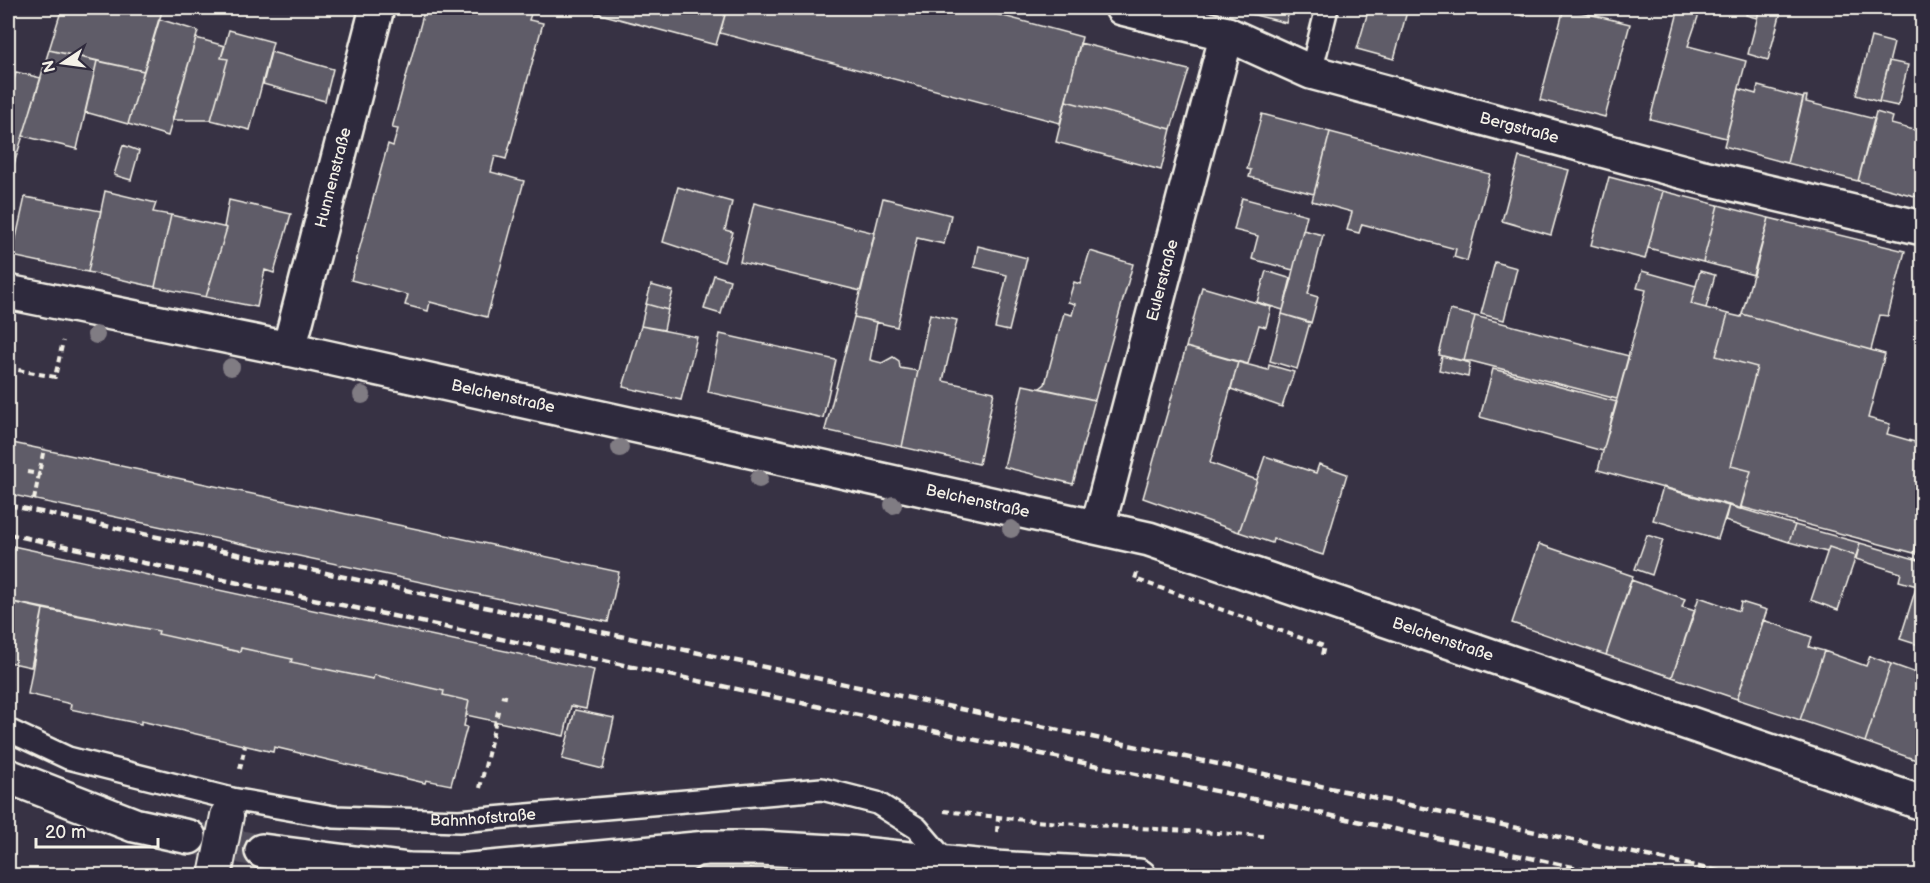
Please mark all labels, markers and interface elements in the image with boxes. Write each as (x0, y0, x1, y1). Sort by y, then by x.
north arrow (33, 33, 93, 93)
text: N (39, 58, 60, 74)
street label: Bergstraße (1478, 108, 1561, 148)
street label: Hunnenstraße (311, 125, 355, 230)
street label: Eulerstraße (1143, 237, 1182, 323)
street label: Belchenstraße (449, 376, 557, 417)
street label: Belchenstraße (924, 480, 1032, 522)
street label: Belchenstraße (1390, 613, 1496, 666)
street label: Bahnhofstraße (430, 805, 537, 830)
scale bar (36, 811, 158, 849)
text: 20 m (45, 822, 86, 843)

